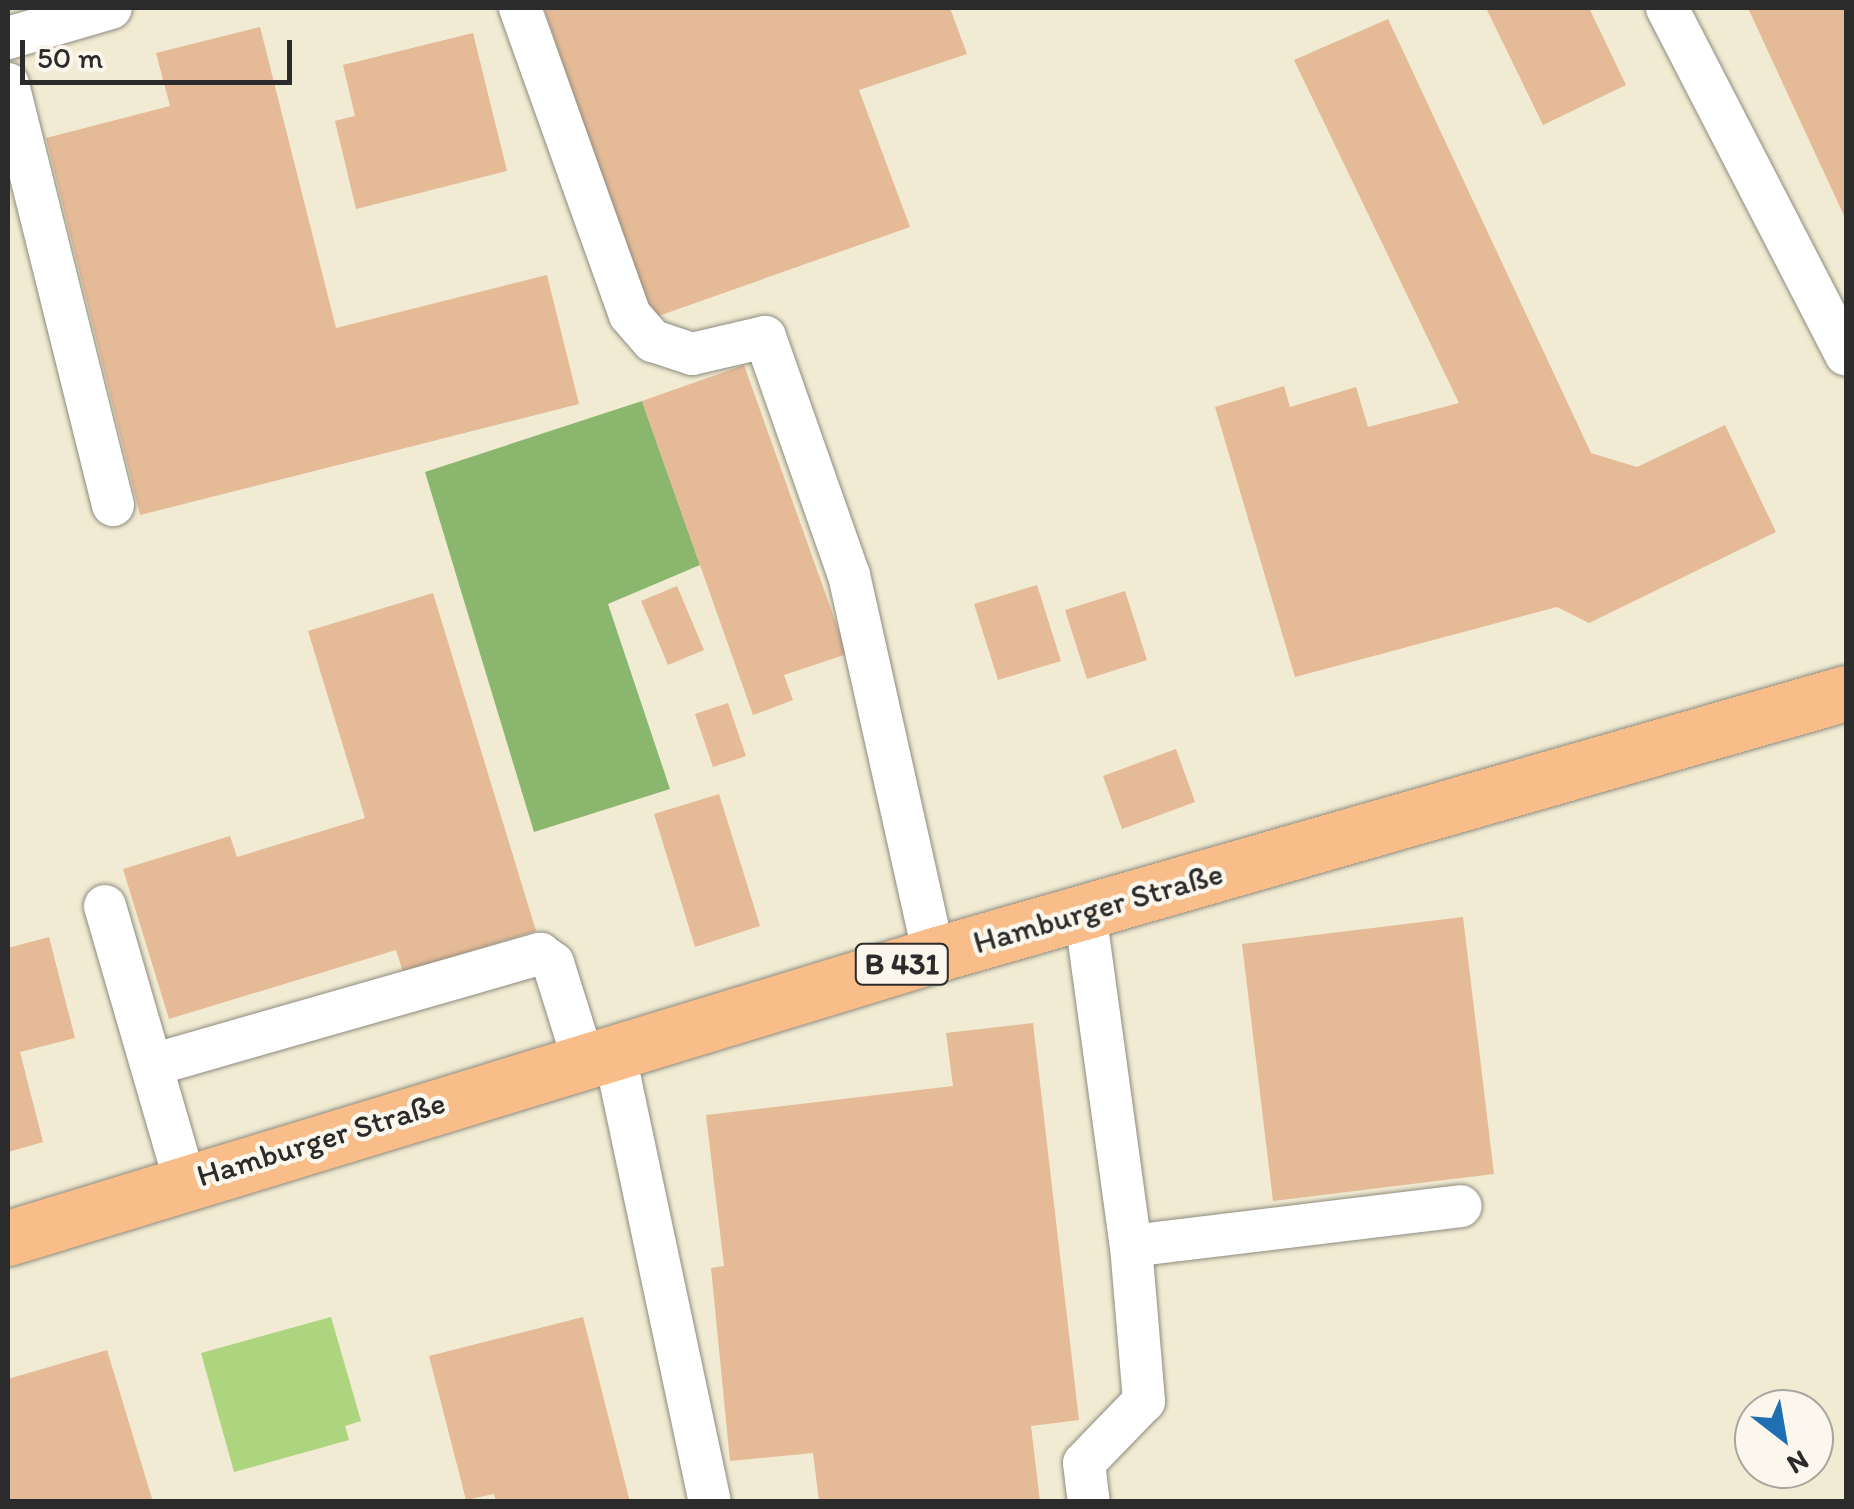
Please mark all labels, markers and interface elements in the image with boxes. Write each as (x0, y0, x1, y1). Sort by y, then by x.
scale bar (25, 20, 298, 82)
text: 50 m (37, 39, 103, 76)
street label: Hamburger Straße (969, 854, 1227, 962)
road number: B 431 (854, 939, 950, 989)
street label: Hamburger Straße (192, 1083, 450, 1195)
north arrow (1734, 1389, 1834, 1489)
text: N (1782, 1444, 1815, 1482)

